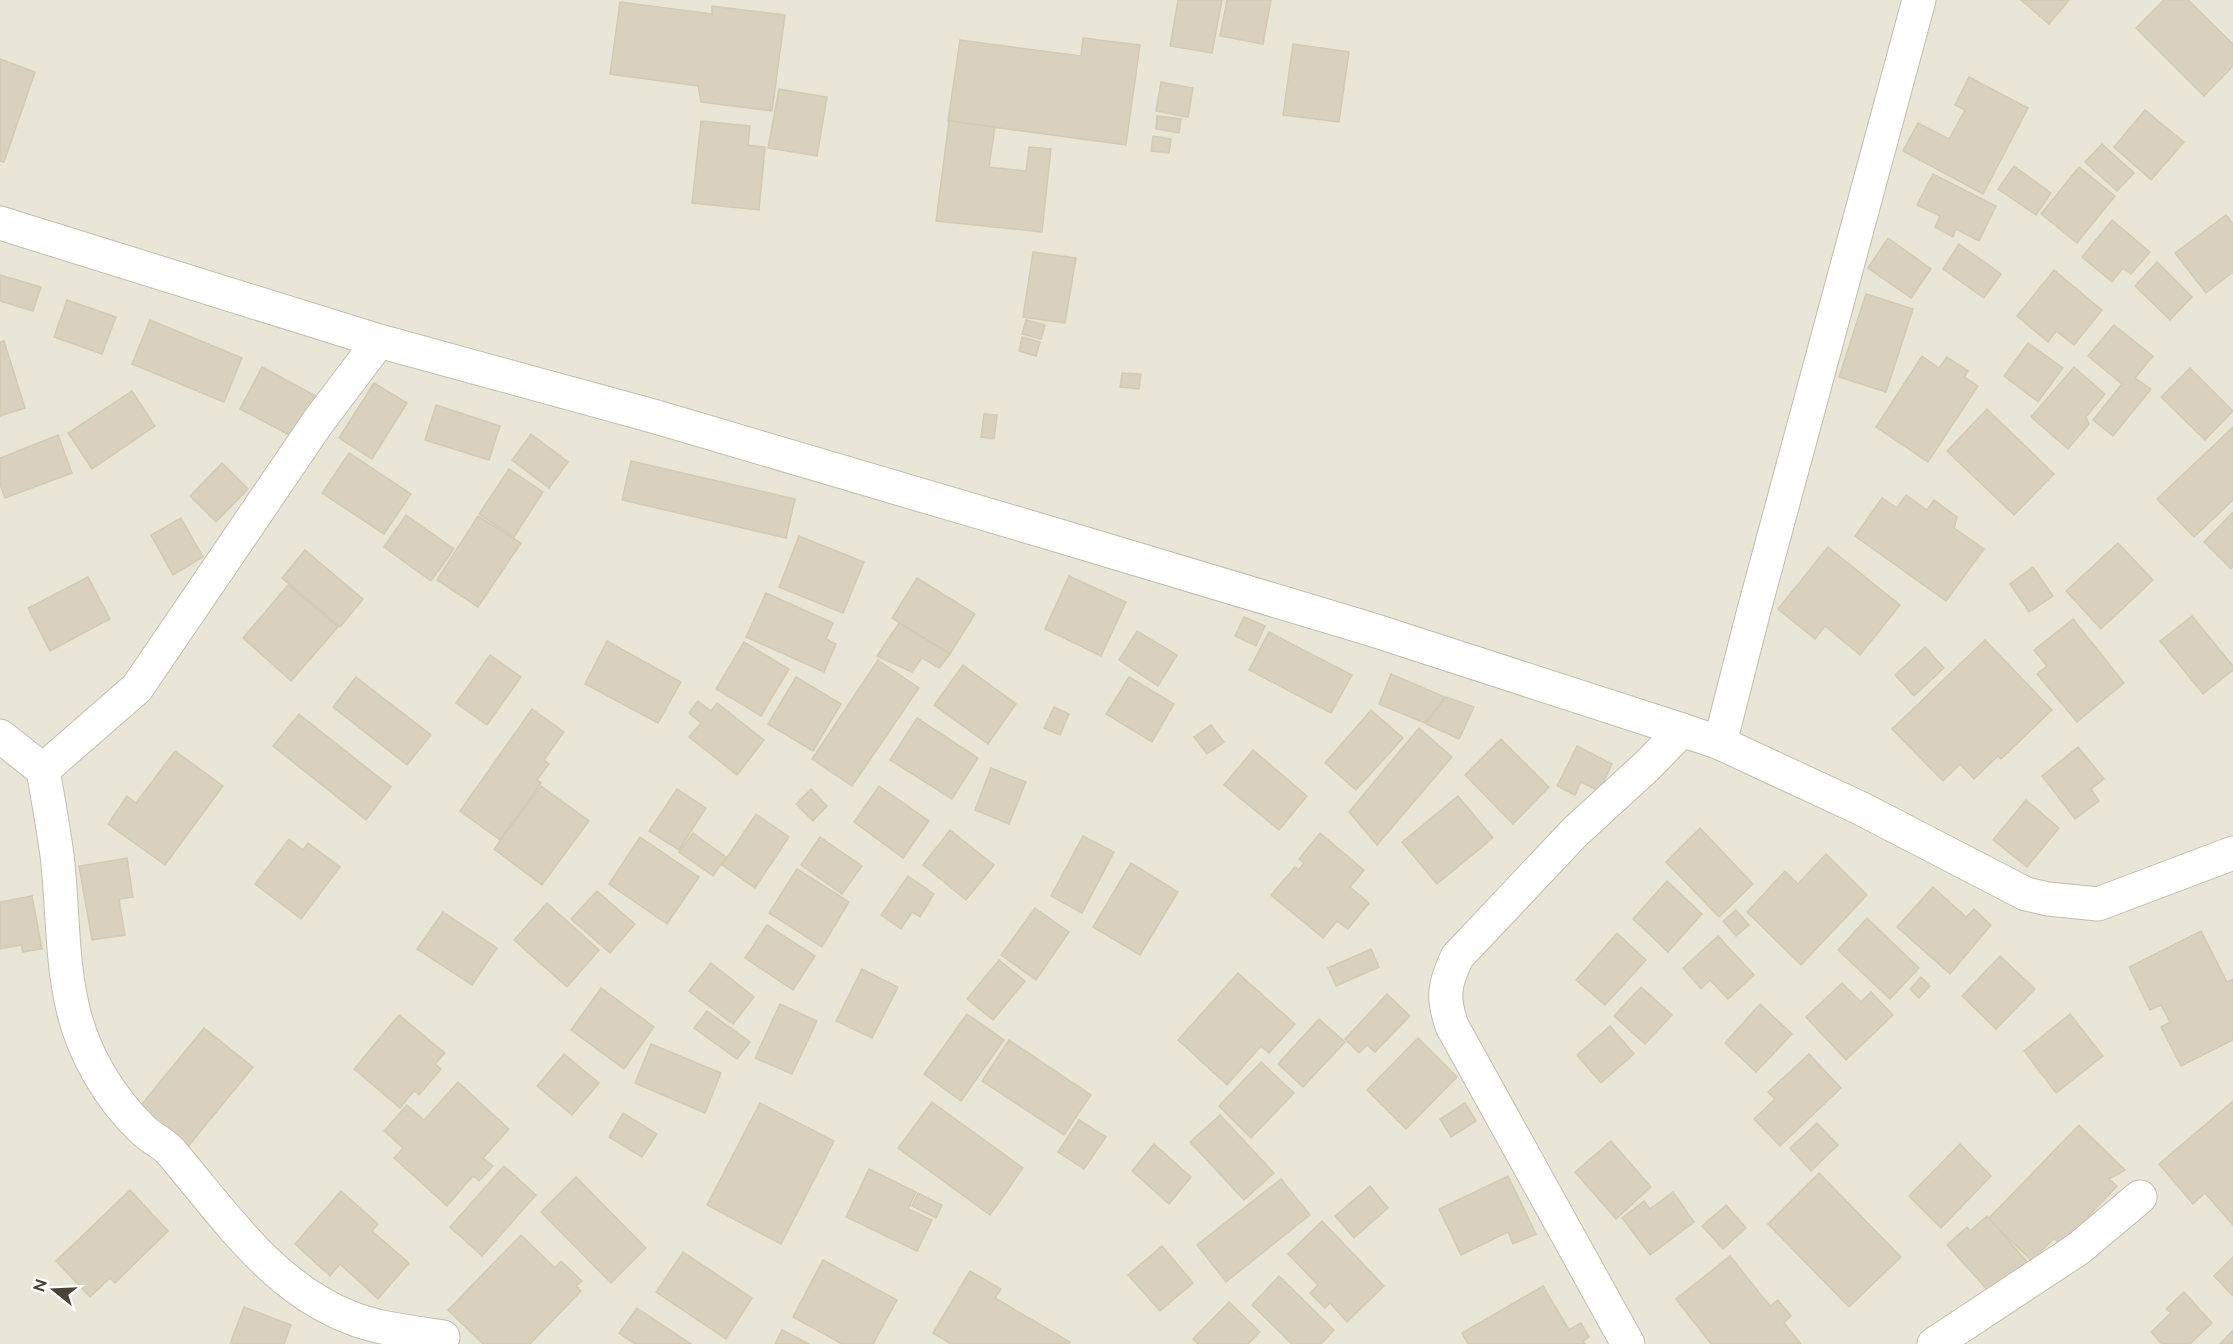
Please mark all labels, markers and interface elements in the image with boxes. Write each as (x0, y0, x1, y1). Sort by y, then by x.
north arrow (24, 1260, 84, 1320)
text: N (29, 1277, 51, 1294)

